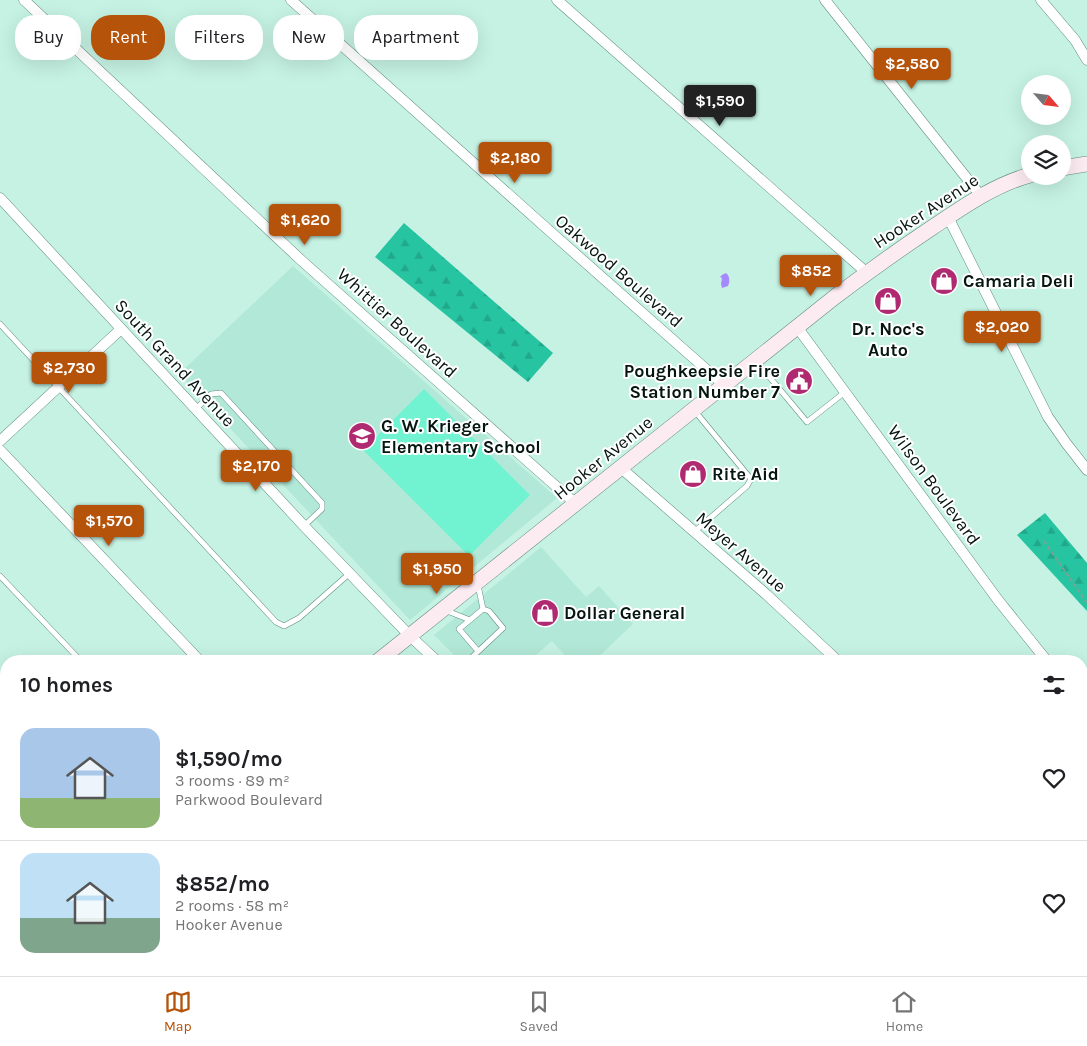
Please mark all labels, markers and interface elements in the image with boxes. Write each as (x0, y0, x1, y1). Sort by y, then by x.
chip: Buy (15, 15, 81, 60)
chip: Rent (91, 15, 165, 60)
chip: Filters (175, 15, 263, 60)
chip: New (273, 15, 344, 60)
chip: Apartment (354, 15, 478, 60)
pin: $2,580 (871, 48, 953, 90)
text: $2,580 (885, 54, 939, 73)
north arrow (1021, 75, 1071, 125)
map controls (1021, 75, 1071, 185)
pin: $1,590 (679, 84, 761, 127)
text: $1,590 (695, 91, 745, 110)
button: layers (1021, 135, 1071, 185)
pin: $2,180 (474, 142, 556, 184)
text: $2,180 (490, 148, 540, 167)
street label: Hooker Avenue (869, 169, 983, 253)
pin: $1,620 (264, 204, 346, 246)
text: $1,620 (280, 210, 330, 229)
street label: Oakwood Boulevard (551, 210, 687, 332)
pin: $852 (781, 254, 841, 297)
text: $852 (791, 261, 831, 280)
street label: Whittier Boulevard (333, 263, 461, 383)
shop icon: Camaria Deli (929, 266, 959, 296)
place label: Camaria Deli (963, 270, 1074, 292)
shop icon: Dr. Noc's Auto (873, 286, 903, 316)
street label: South Grand Avenue (110, 295, 240, 431)
pin: $2,020 (961, 310, 1043, 353)
text: $2,020 (975, 317, 1029, 336)
place label: Dr. Noc's Auto (851, 318, 925, 361)
pin: $2,730 (28, 352, 110, 394)
text: $2,730 (43, 358, 95, 377)
place label: Poughkeepsie Fire Station Number 7 (624, 360, 780, 403)
public building icon: Poughkeepsie Fire Station Number 7 (784, 366, 814, 396)
street label: Hooker Avenue (549, 411, 657, 505)
place label: G. W. Krieger Elementary School (381, 415, 541, 458)
school or university icon: G. W. Krieger Elementary School (347, 421, 377, 451)
street label: Wilson Boulevard (883, 421, 985, 549)
pin: $2,170 (215, 450, 297, 492)
text: $2,170 (232, 456, 280, 475)
shop icon: Rite Aid (678, 459, 708, 489)
place label: Rite Aid (712, 463, 779, 485)
pin: $1,570 (68, 504, 150, 547)
street label: Meyer Avenue (691, 507, 791, 597)
text: $1,570 (85, 511, 133, 530)
pin: $1,950 (396, 552, 478, 595)
text: $1,950 (412, 559, 462, 578)
shop icon: Dollar General (530, 598, 560, 628)
place label: Dollar General (564, 602, 685, 624)
icon: filters (1040, 671, 1068, 699)
text: 10 homes (20, 673, 113, 697)
text: $1,590/mo (175, 747, 282, 771)
icon: home (60, 748, 120, 808)
icon: heart (1040, 764, 1068, 792)
text: 3 rooms · 89 m² (175, 771, 290, 790)
text: Parkwood Boulevard (175, 790, 323, 809)
text: $852/mo (175, 872, 270, 896)
icon: home (60, 873, 120, 933)
icon: heart (1040, 889, 1068, 917)
text: 2 rooms · 58 m² (175, 896, 289, 915)
text: Hooker Avenue (175, 915, 283, 934)
tab: Map (164, 988, 192, 1035)
tab: Saved (519, 988, 558, 1035)
tab: Home (886, 988, 923, 1035)

